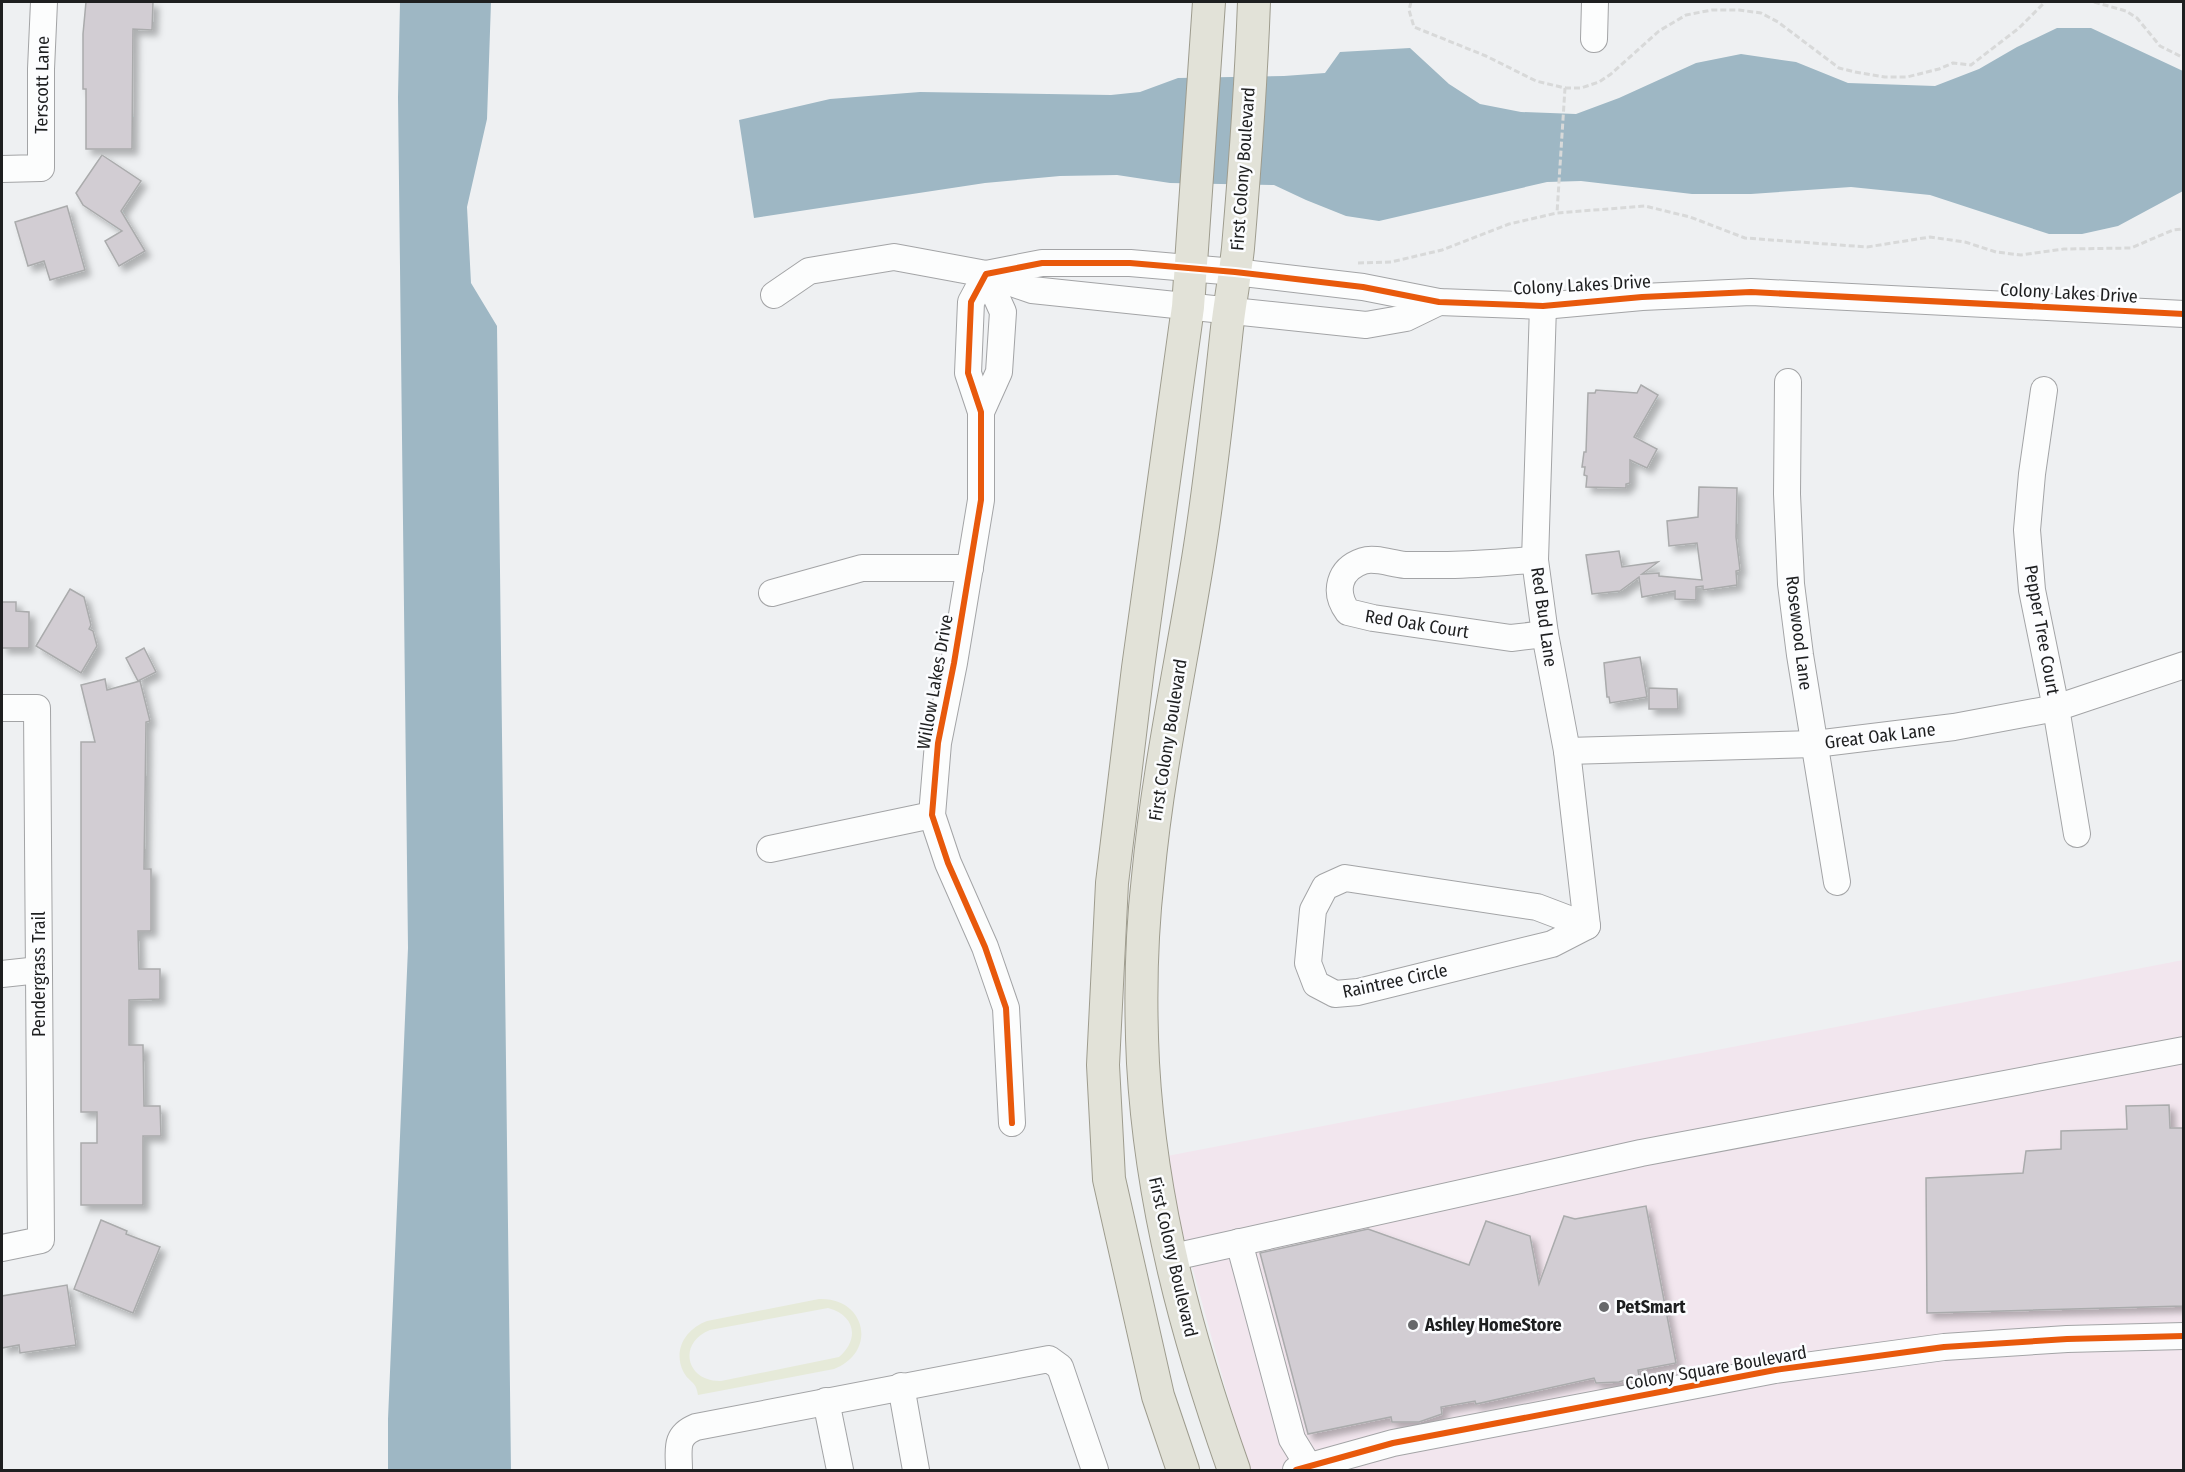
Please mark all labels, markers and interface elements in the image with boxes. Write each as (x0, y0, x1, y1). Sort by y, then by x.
street label: Terscott Lane (30, 36, 54, 134)
street label: First Colony Boulevard (1226, 86, 1260, 252)
street label: Colony Lakes Drive (1513, 270, 1651, 300)
street label: Colony Lakes Drive (2000, 278, 2138, 308)
street label: Pepper Tree Court (2020, 563, 2064, 697)
street label: Red Bud Lane (1526, 566, 1562, 668)
street label: Rosewood Lane (1781, 574, 1817, 692)
street label: Red Oak Court (1364, 605, 1471, 643)
street label: Willow Lakes Drive (912, 613, 958, 751)
street label: First Colony Boulevard (1144, 657, 1192, 823)
street label: Great Oak Lane (1823, 718, 1937, 754)
street label: Pendergrass Trail (28, 911, 50, 1037)
street label: Raintree Circle (1340, 959, 1450, 1003)
street label: First Colony Boulevard (1144, 1175, 1202, 1339)
place label: PetSmart (1616, 1296, 1686, 1318)
marker: PetSmart (1597, 1300, 1611, 1314)
place label: Ashley HomeStore (1424, 1314, 1562, 1336)
marker: Ashley HomeStore (1406, 1318, 1420, 1332)
street label: Colony Square Boulevard (1624, 1341, 1808, 1395)

